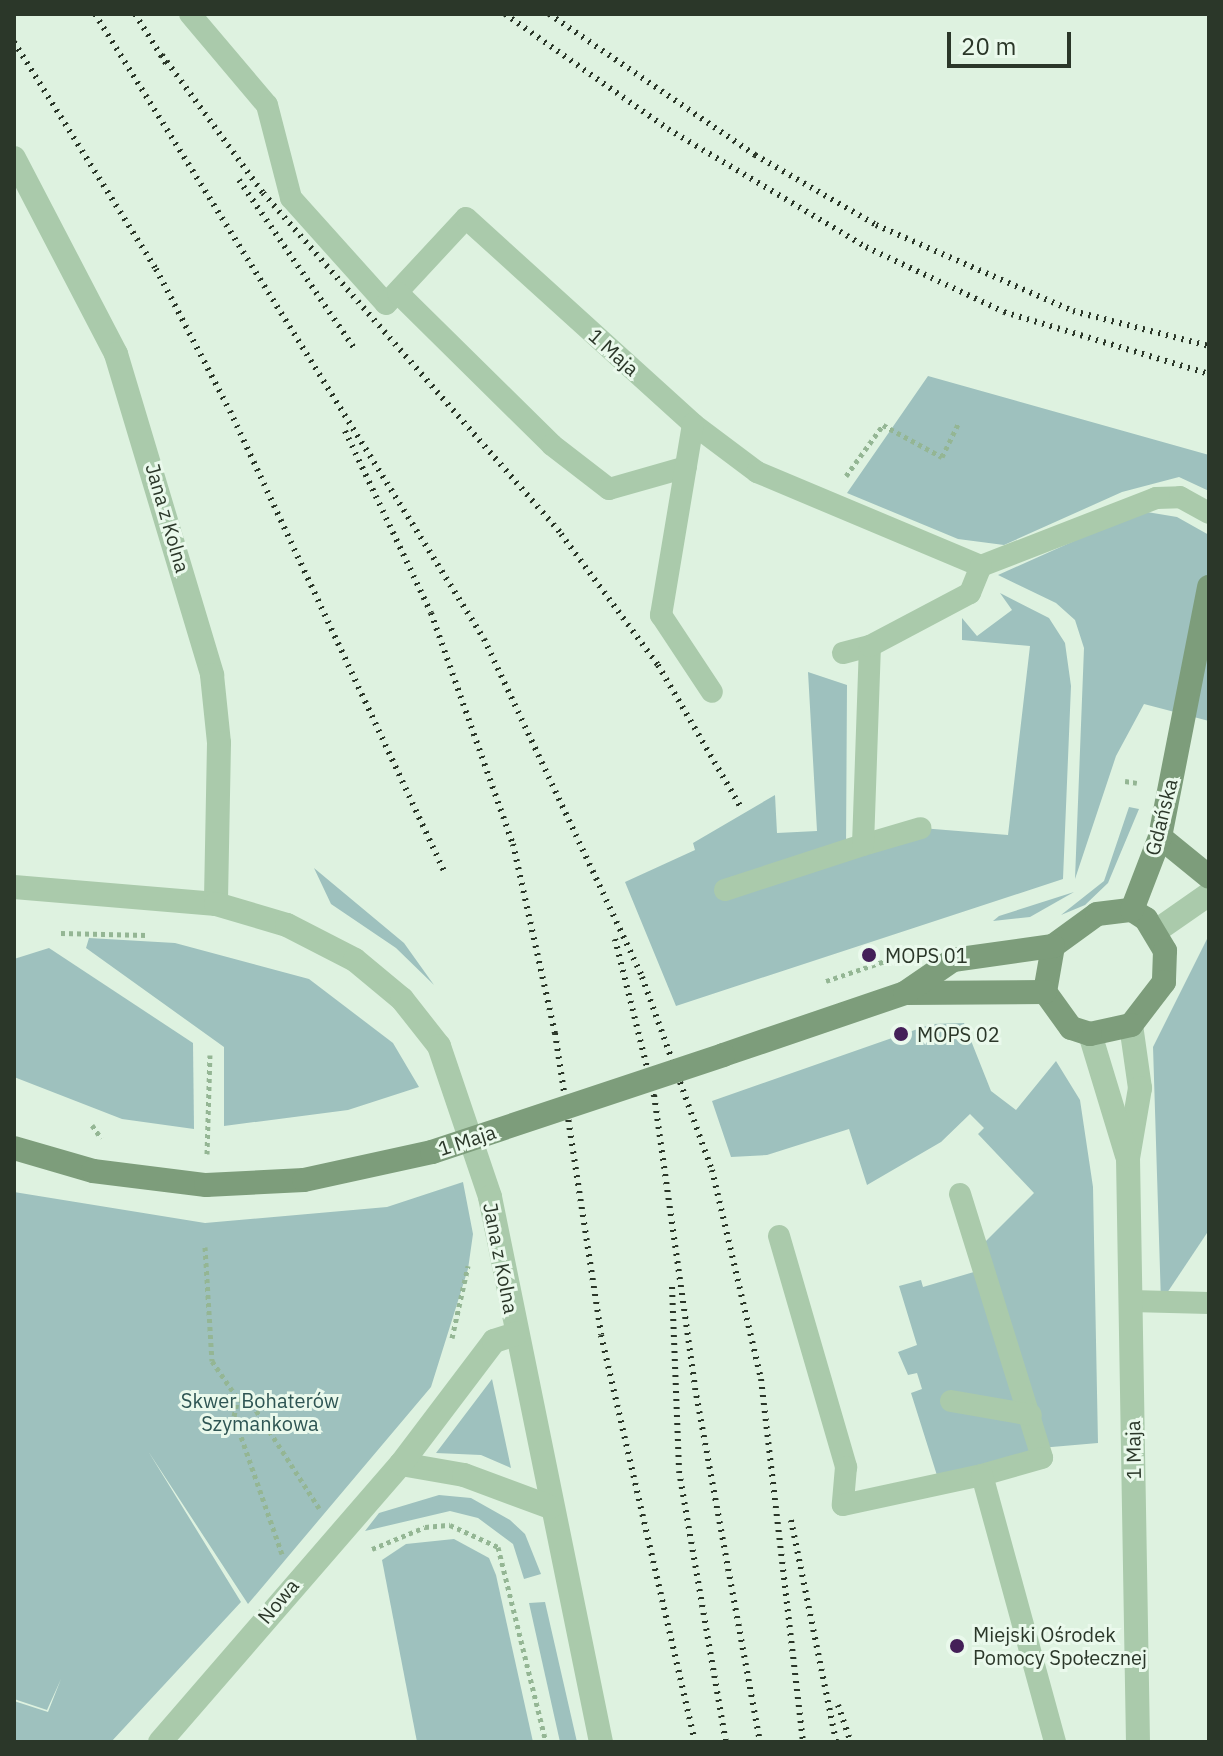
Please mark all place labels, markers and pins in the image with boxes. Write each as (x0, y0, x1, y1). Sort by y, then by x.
place label: MOPS 01 (885, 943, 968, 967)
marker: MOPS 01 (860, 946, 878, 964)
place label: MOPS 02 (917, 1022, 1000, 1046)
marker: MOPS 02 (892, 1025, 910, 1043)
place label: Miejski Ośrodek Pomocy Społecznej (973, 1622, 1147, 1669)
marker: Miejski Ośrodek Pomocy Społecznej (948, 1637, 966, 1655)

